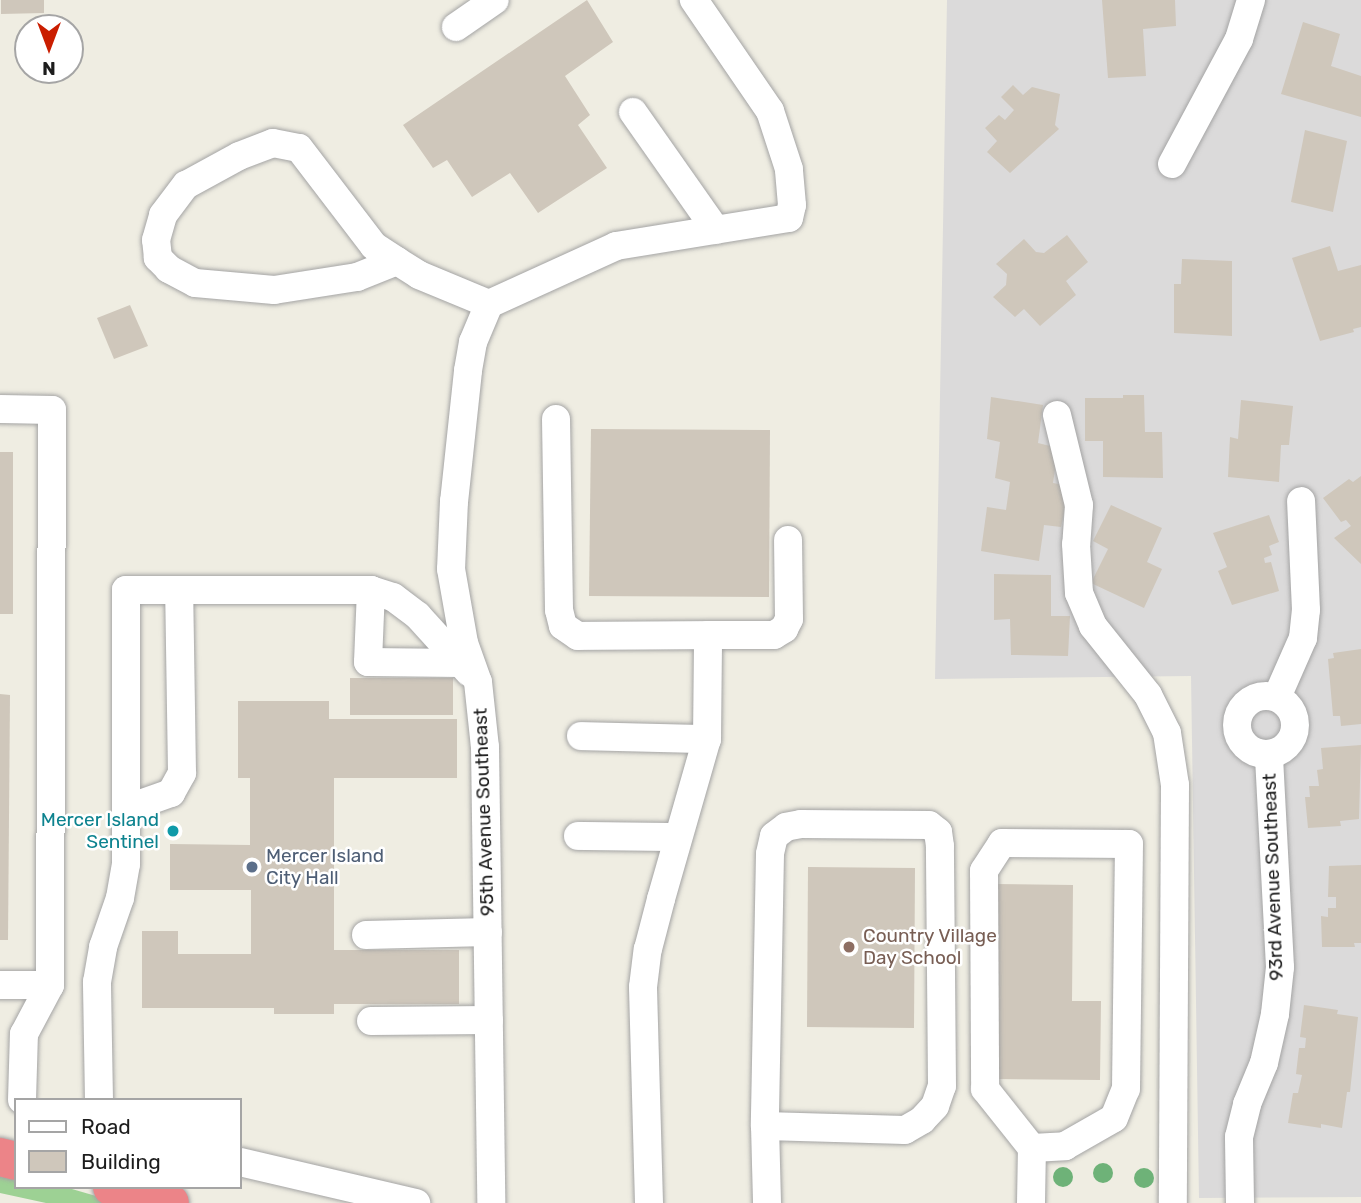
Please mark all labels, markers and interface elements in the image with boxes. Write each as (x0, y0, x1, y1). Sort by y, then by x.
north arrow (14, 14, 84, 84)
text: N (42, 57, 56, 80)
street label: 95th Avenue Southeast (469, 707, 499, 917)
street label: 93rd Avenue Southeast (1258, 773, 1288, 981)
place label: Mercer Island Sentinel (40, 809, 159, 853)
marker: Mercer Island Sentinel (165, 823, 181, 839)
place label: Mercer Island City Hall (266, 845, 385, 889)
marker: Mercer Island City Hall (244, 859, 260, 875)
place label: Country Village Day School (863, 925, 998, 969)
marker: Country Village Day School (841, 939, 857, 955)
legend (14, 1098, 242, 1189)
text: Road (81, 1114, 131, 1139)
text: Building (81, 1149, 161, 1174)

